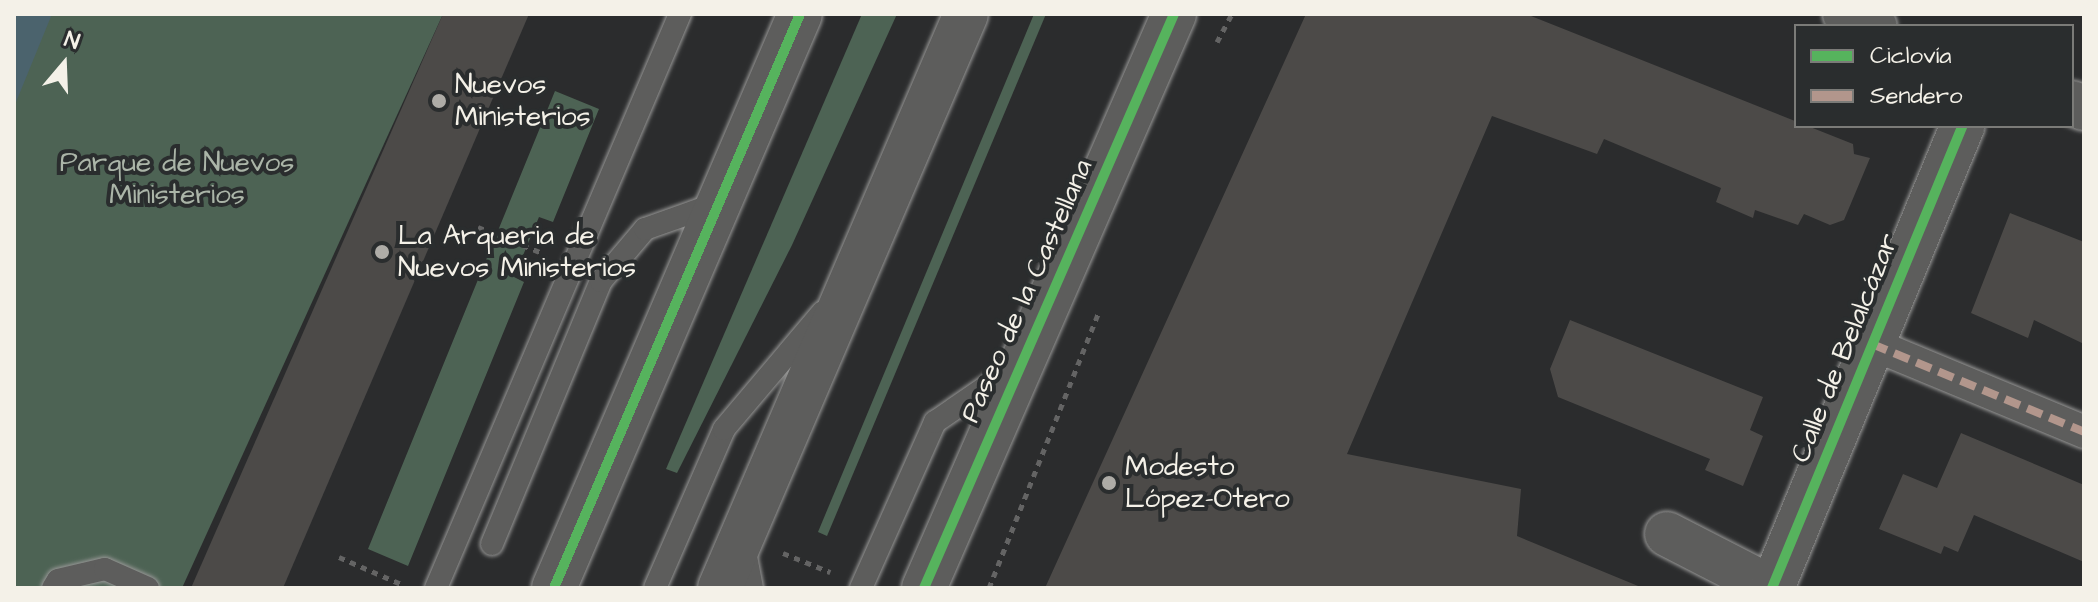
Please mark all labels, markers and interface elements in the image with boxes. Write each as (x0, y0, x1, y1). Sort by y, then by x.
north arrow (24, 24, 104, 104)
text: N (60, 24, 84, 58)
legend (1794, 24, 2074, 128)
text: Ciclovía (1870, 39, 1951, 73)
place label: Nuevos Ministerios (455, 68, 591, 134)
text: Sendero (1870, 79, 1962, 113)
marker: Nuevos Ministerios (430, 92, 448, 110)
park label: Parque de Nuevos Ministerios (60, 146, 294, 212)
street label: Paseo de la Castellana (954, 154, 1100, 428)
place label: La Arqueria de Nuevos Ministerios (398, 219, 636, 285)
street label: Calle de Belalcázar (1784, 229, 1906, 467)
marker: La Arqueria de Nuevos Ministerios (373, 243, 391, 261)
place label: Modesto López-Otero (1125, 450, 1290, 516)
marker: Modesto López-Otero (1100, 474, 1118, 492)

